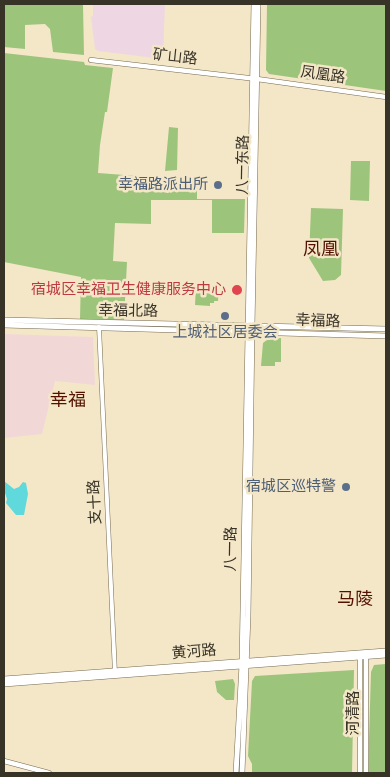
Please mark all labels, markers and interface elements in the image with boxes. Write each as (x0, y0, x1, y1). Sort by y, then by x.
street label: 矿山路 (152, 46, 198, 68)
street label: 凤凰路 (299, 63, 347, 87)
street label: 八一东路 (233, 135, 253, 195)
place label: 幸福路派出所 (118, 176, 208, 194)
marker: 幸福路派出所 (212, 179, 224, 191)
district label: 凤凰 (303, 239, 339, 261)
place label: 宿城区幸福卫生健康服务中心 (31, 281, 226, 299)
marker: 宿城区幸福卫生健康服务中心 (230, 283, 244, 297)
street label: 幸福北路 (98, 301, 158, 321)
marker: 上城社区居委会 (219, 310, 231, 322)
street label: 幸福路 (295, 311, 341, 331)
place label: 上城社区居委会 (173, 324, 277, 342)
district label: 幸福 (50, 390, 86, 412)
place label: 宿城区巡特警 (246, 478, 336, 496)
street label: 支十路 (85, 479, 105, 525)
marker: 宿城区巡特警 (340, 481, 352, 493)
street label: 八一路 (222, 526, 240, 572)
district label: 马陵 (337, 589, 373, 611)
street label: 黄河路 (171, 641, 217, 663)
street label: 河清路 (345, 691, 363, 735)

